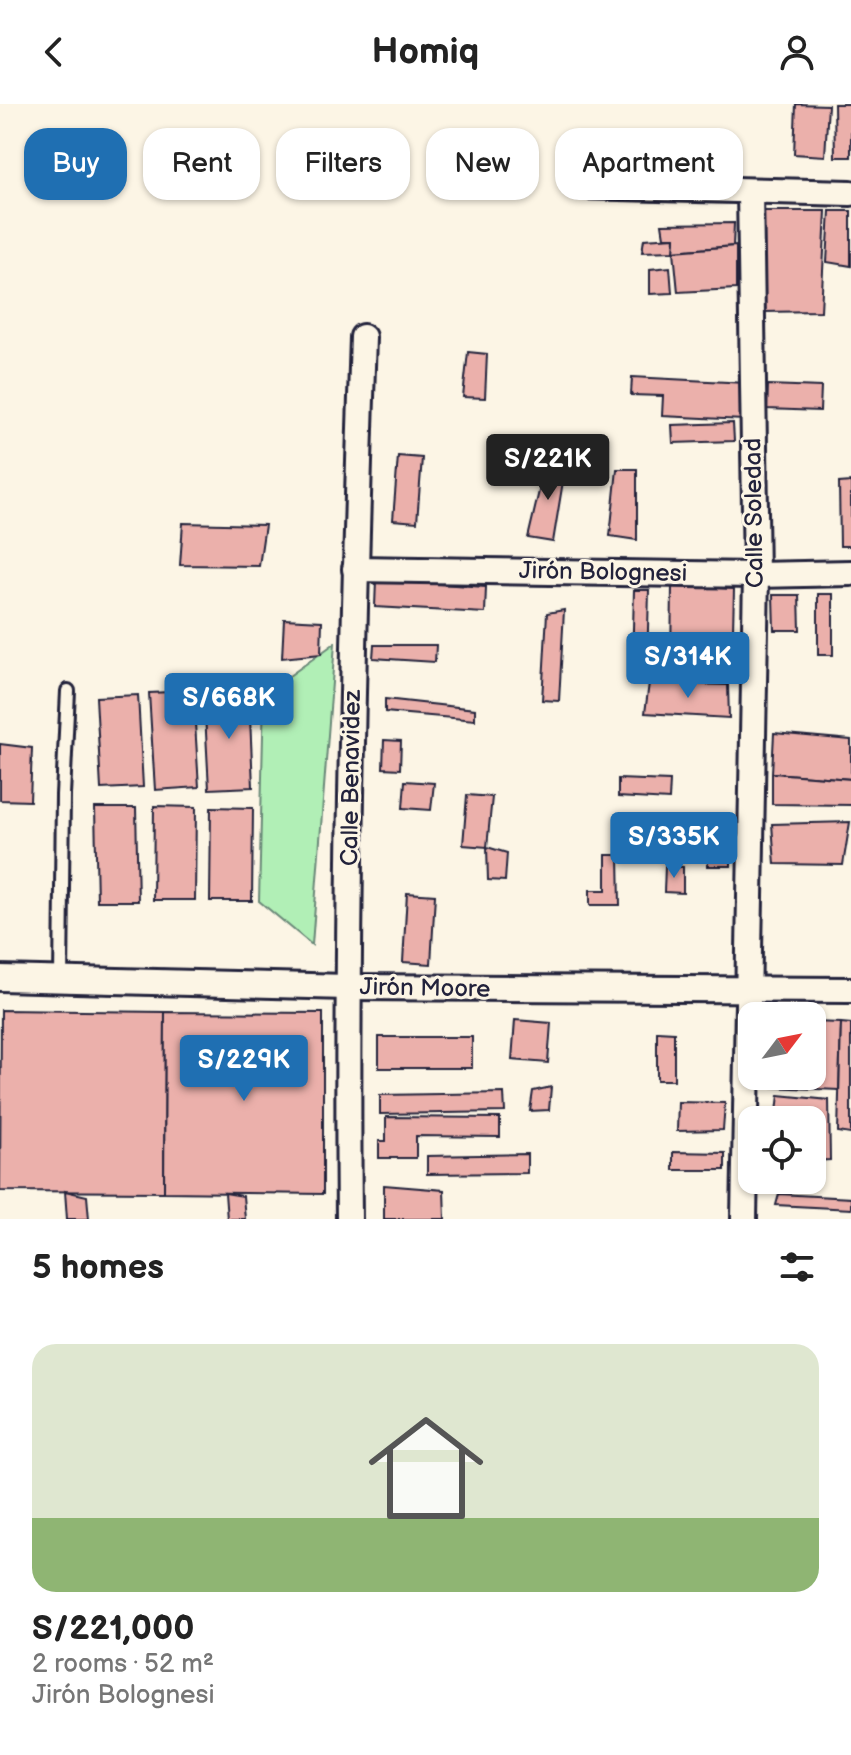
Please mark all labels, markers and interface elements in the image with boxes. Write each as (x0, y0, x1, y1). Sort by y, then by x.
icon: back (32, 30, 76, 74)
icon: person (775, 30, 819, 74)
text: Homiq (372, 31, 479, 74)
chip: Buy (24, 128, 127, 200)
chip: Rent (143, 128, 260, 200)
chip: Filters (276, 128, 410, 200)
chip: New (426, 128, 539, 200)
chip: Apartment (555, 128, 743, 200)
pin: S/221K (483, 434, 613, 502)
street label: Calle Soledad (738, 438, 770, 588)
text: S/221K (504, 444, 592, 475)
street label: Jirón Bolognesi (519, 556, 687, 588)
pin: S/314K (623, 632, 753, 700)
text: S/314K (644, 642, 732, 673)
pin: S/668K (164, 673, 294, 741)
text: S/668K (182, 683, 276, 714)
street label: Calle Benavidez (335, 689, 367, 866)
pin: S/335K (609, 812, 739, 880)
text: S/335K (628, 822, 720, 853)
street label: Jirón Moore (359, 972, 491, 1004)
north arrow (738, 1002, 826, 1090)
map controls (738, 1002, 826, 1194)
pin: S/229K (179, 1035, 309, 1103)
text: S/229K (198, 1045, 290, 1076)
button: locate (738, 1106, 826, 1194)
icon: filters (775, 1245, 819, 1289)
text: 5 homes (32, 1247, 164, 1288)
icon: home (354, 1396, 498, 1540)
text: S/221,000 (32, 1608, 194, 1649)
text: 2 rooms · 52 m² (32, 1649, 214, 1680)
text: Jirón Bolognesi (32, 1680, 215, 1711)

